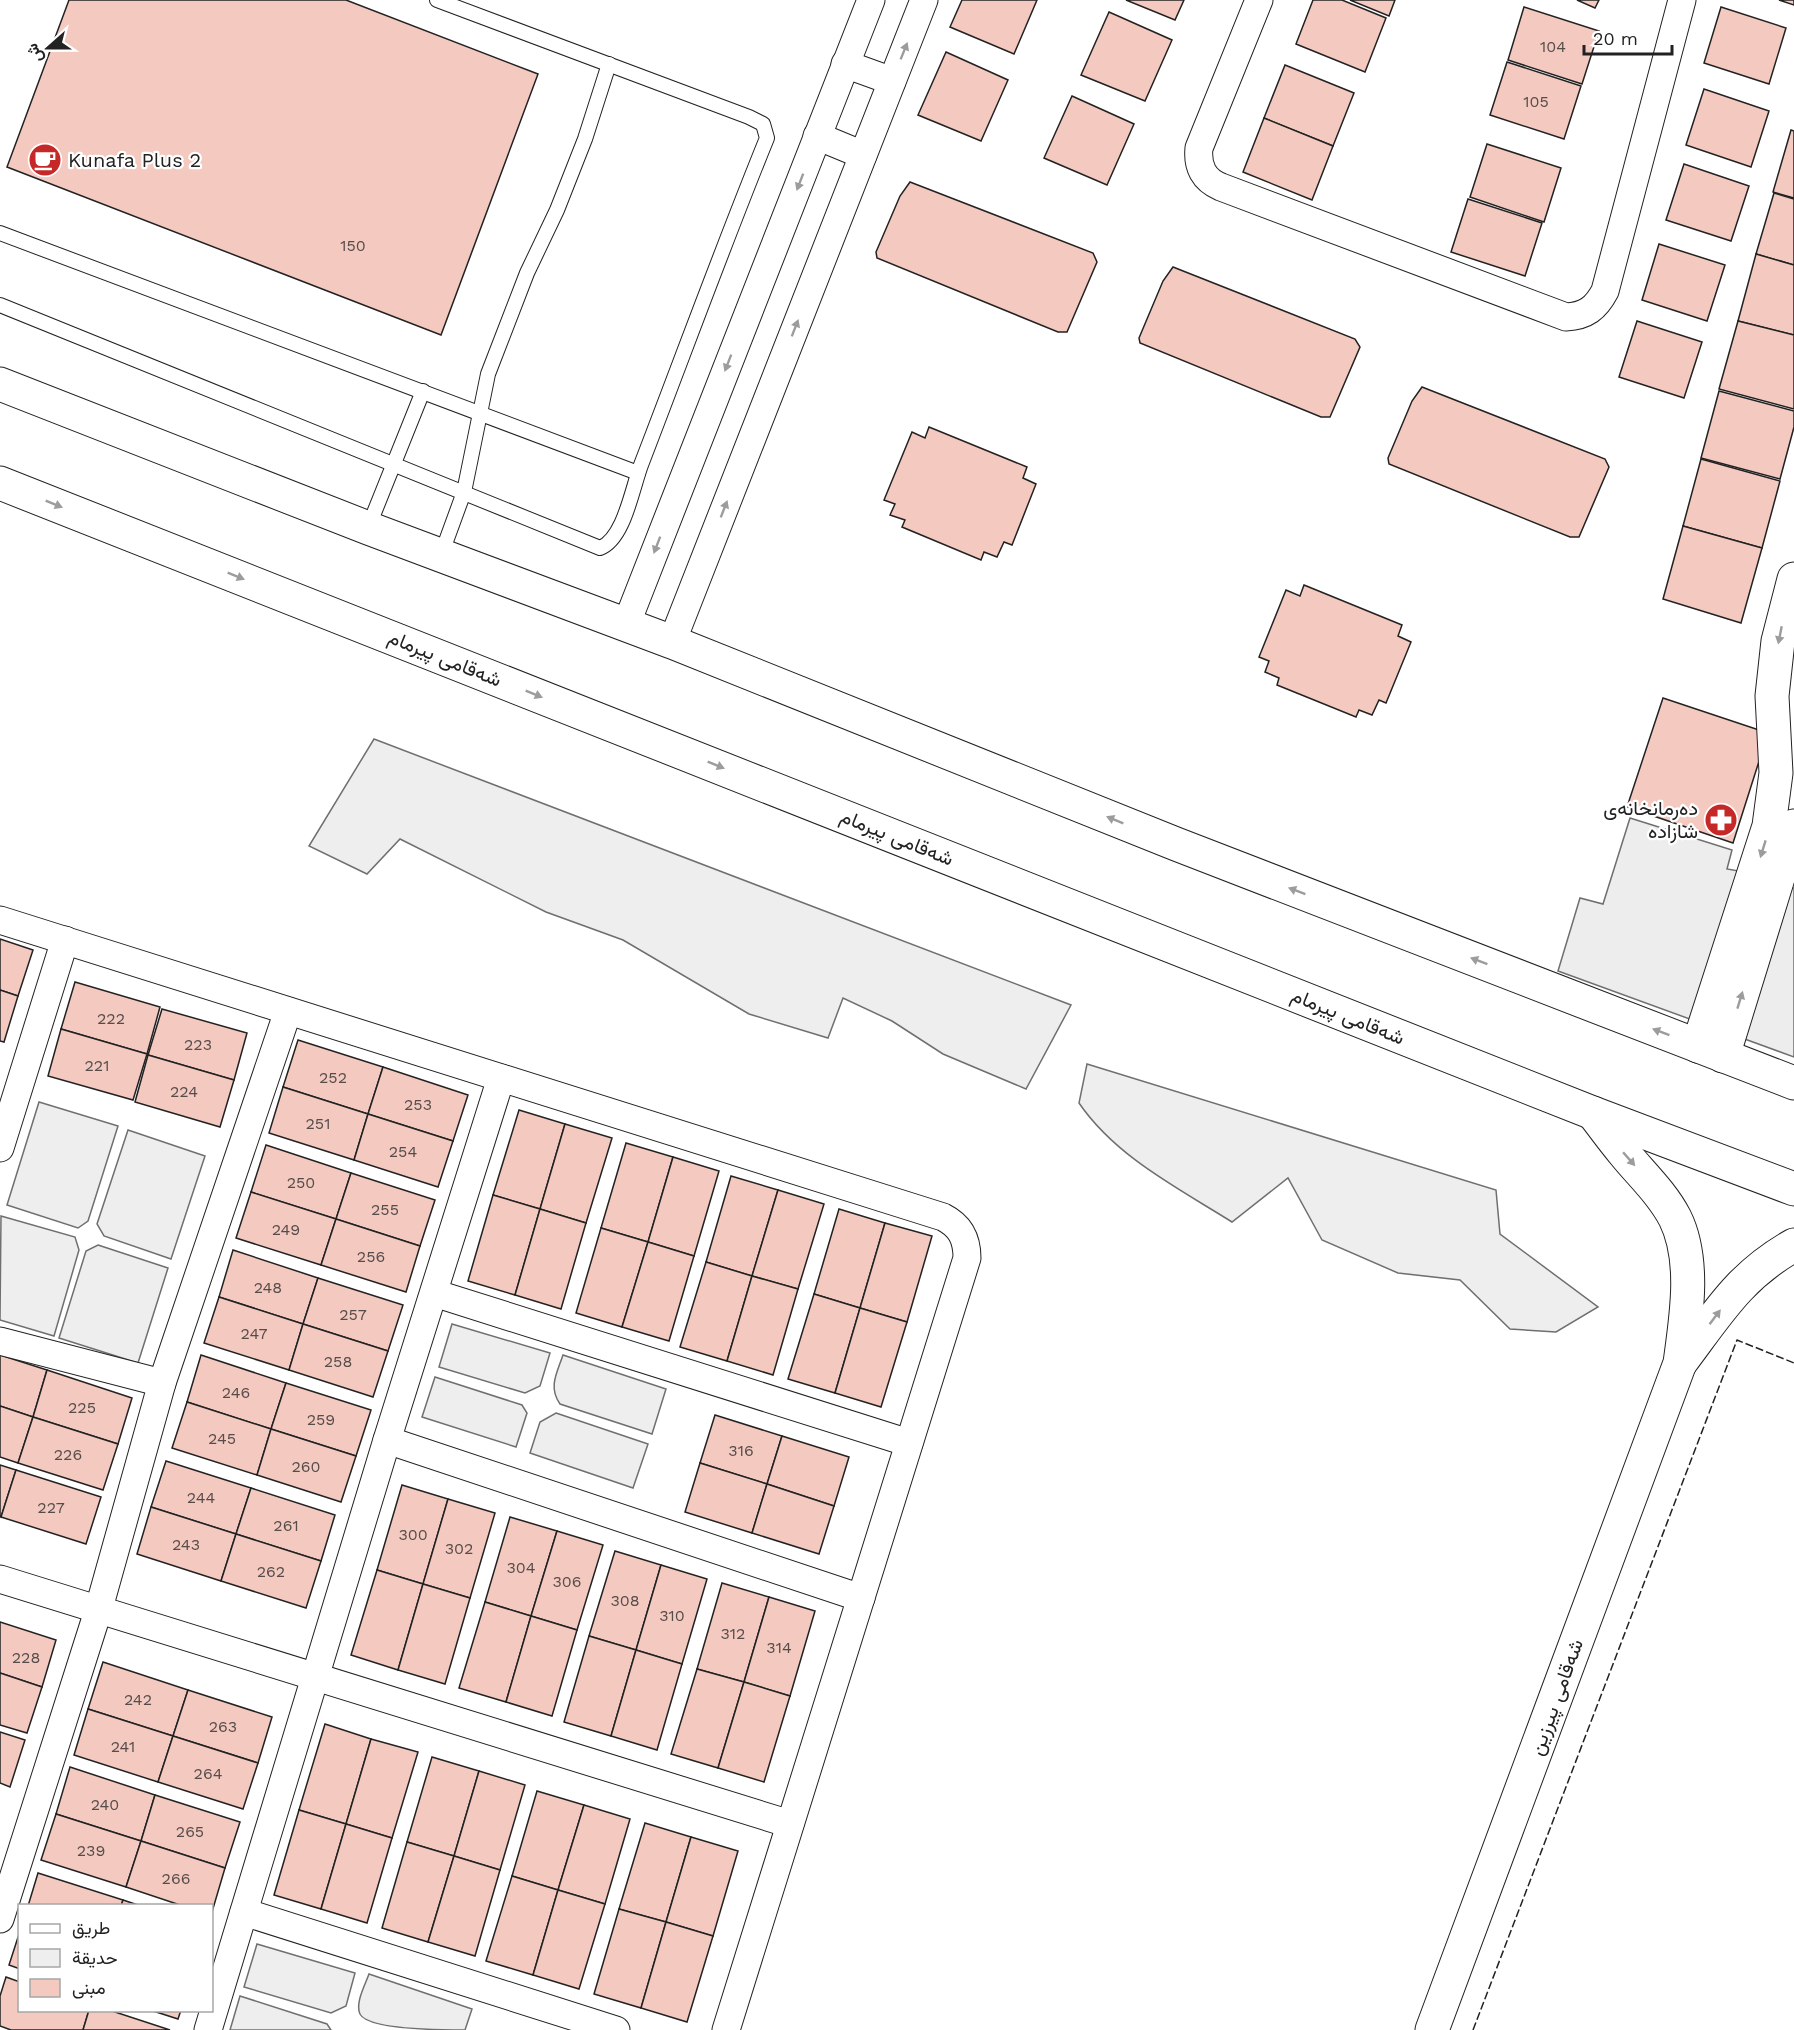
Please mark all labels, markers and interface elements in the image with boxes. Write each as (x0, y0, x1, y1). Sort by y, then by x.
north arrow (18, 18, 78, 78)
scale bar (1584, 18, 1672, 56)
text: 20 m (1593, 28, 1638, 49)
house number: 104 (1540, 37, 1566, 56)
text: ش (22, 41, 47, 66)
one-way arrow (900, 42, 909, 60)
house number: 105 (1523, 92, 1549, 111)
cafe icon: Kunafa Plus 2 (27, 142, 63, 178)
place label: Kunafa Plus 2 (68, 148, 201, 172)
one-way arrow (794, 173, 804, 191)
house number: 150 (340, 236, 366, 255)
one-way arrow (791, 319, 801, 337)
one-way arrow (723, 355, 733, 373)
one-way arrow (46, 499, 64, 509)
one-way arrow (719, 500, 729, 518)
one-way arrow (652, 536, 661, 554)
one-way arrow (227, 572, 245, 581)
street label: شەقامی پیرمام (384, 624, 505, 693)
one-way arrow (1775, 626, 1784, 645)
one-way arrow (526, 689, 544, 699)
one-way arrow (707, 761, 725, 771)
place label: دەرمانخانەی شازادە (1603, 796, 1698, 844)
pharmacy icon: دەرمانخانەی شازادە (1703, 802, 1739, 838)
street label: شەقامی پیرمام (836, 803, 957, 872)
one-way arrow (1106, 815, 1124, 825)
one-way arrow (1758, 840, 1767, 858)
one-way arrow (1288, 886, 1306, 895)
one-way arrow (1470, 956, 1488, 966)
street label: شەقامی پیرمام (1287, 982, 1408, 1051)
one-way arrow (1736, 991, 1745, 1009)
house number: 222 (97, 1009, 125, 1028)
one-way arrow (1652, 1027, 1670, 1036)
house number: 223 (184, 1035, 212, 1054)
house number: 221 (85, 1056, 109, 1075)
house number: 252 (319, 1068, 347, 1087)
house number: 224 (170, 1082, 198, 1101)
house number: 253 (404, 1095, 432, 1114)
house number: 251 (306, 1114, 330, 1133)
house number: 254 (389, 1142, 417, 1161)
one-way arrow (1622, 1151, 1636, 1166)
house number: 250 (287, 1173, 315, 1192)
house number: 255 (371, 1200, 399, 1219)
house number: 249 (272, 1220, 300, 1239)
house number: 256 (357, 1247, 385, 1266)
house number: 248 (254, 1278, 282, 1297)
house number: 257 (339, 1305, 367, 1324)
one-way arrow (1709, 1309, 1721, 1325)
house number: 247 (241, 1324, 267, 1343)
house number: 258 (324, 1352, 352, 1371)
house number: 246 (222, 1383, 250, 1402)
house number: 225 (68, 1398, 96, 1417)
house number: 259 (307, 1410, 335, 1429)
house number: 245 (208, 1429, 236, 1448)
house number: 316 (728, 1441, 754, 1460)
house number: 226 (54, 1445, 82, 1464)
house number: 260 (291, 1457, 321, 1476)
house number: 244 (187, 1488, 215, 1507)
house number: 227 (37, 1498, 65, 1517)
house number: 261 (273, 1516, 299, 1535)
house number: 300 (398, 1525, 428, 1544)
house number: 243 (172, 1535, 200, 1554)
house number: 302 (445, 1539, 473, 1558)
house number: 304 (506, 1558, 536, 1577)
house number: 262 (257, 1562, 285, 1581)
house number: 306 (552, 1572, 582, 1591)
house number: 308 (610, 1591, 640, 1610)
house number: 310 (659, 1606, 685, 1625)
house number: 312 (721, 1624, 745, 1643)
street label: شەقامی پیرزین (1524, 1636, 1590, 1759)
house number: 314 (766, 1638, 792, 1657)
house number: 228 (12, 1648, 40, 1667)
house number: 242 (124, 1690, 152, 1709)
house number: 263 (209, 1717, 237, 1736)
house number: 241 (111, 1737, 135, 1756)
house number: 264 (194, 1764, 223, 1783)
house number: 240 (91, 1795, 119, 1814)
house number: 265 (176, 1822, 204, 1841)
house number: 239 (77, 1841, 105, 1860)
house number: 266 (162, 1869, 190, 1888)
legend (18, 1904, 213, 2012)
text: طريق (72, 1917, 110, 1939)
text: حديقة (72, 1947, 118, 1968)
text: مبنى (72, 1977, 106, 1999)

